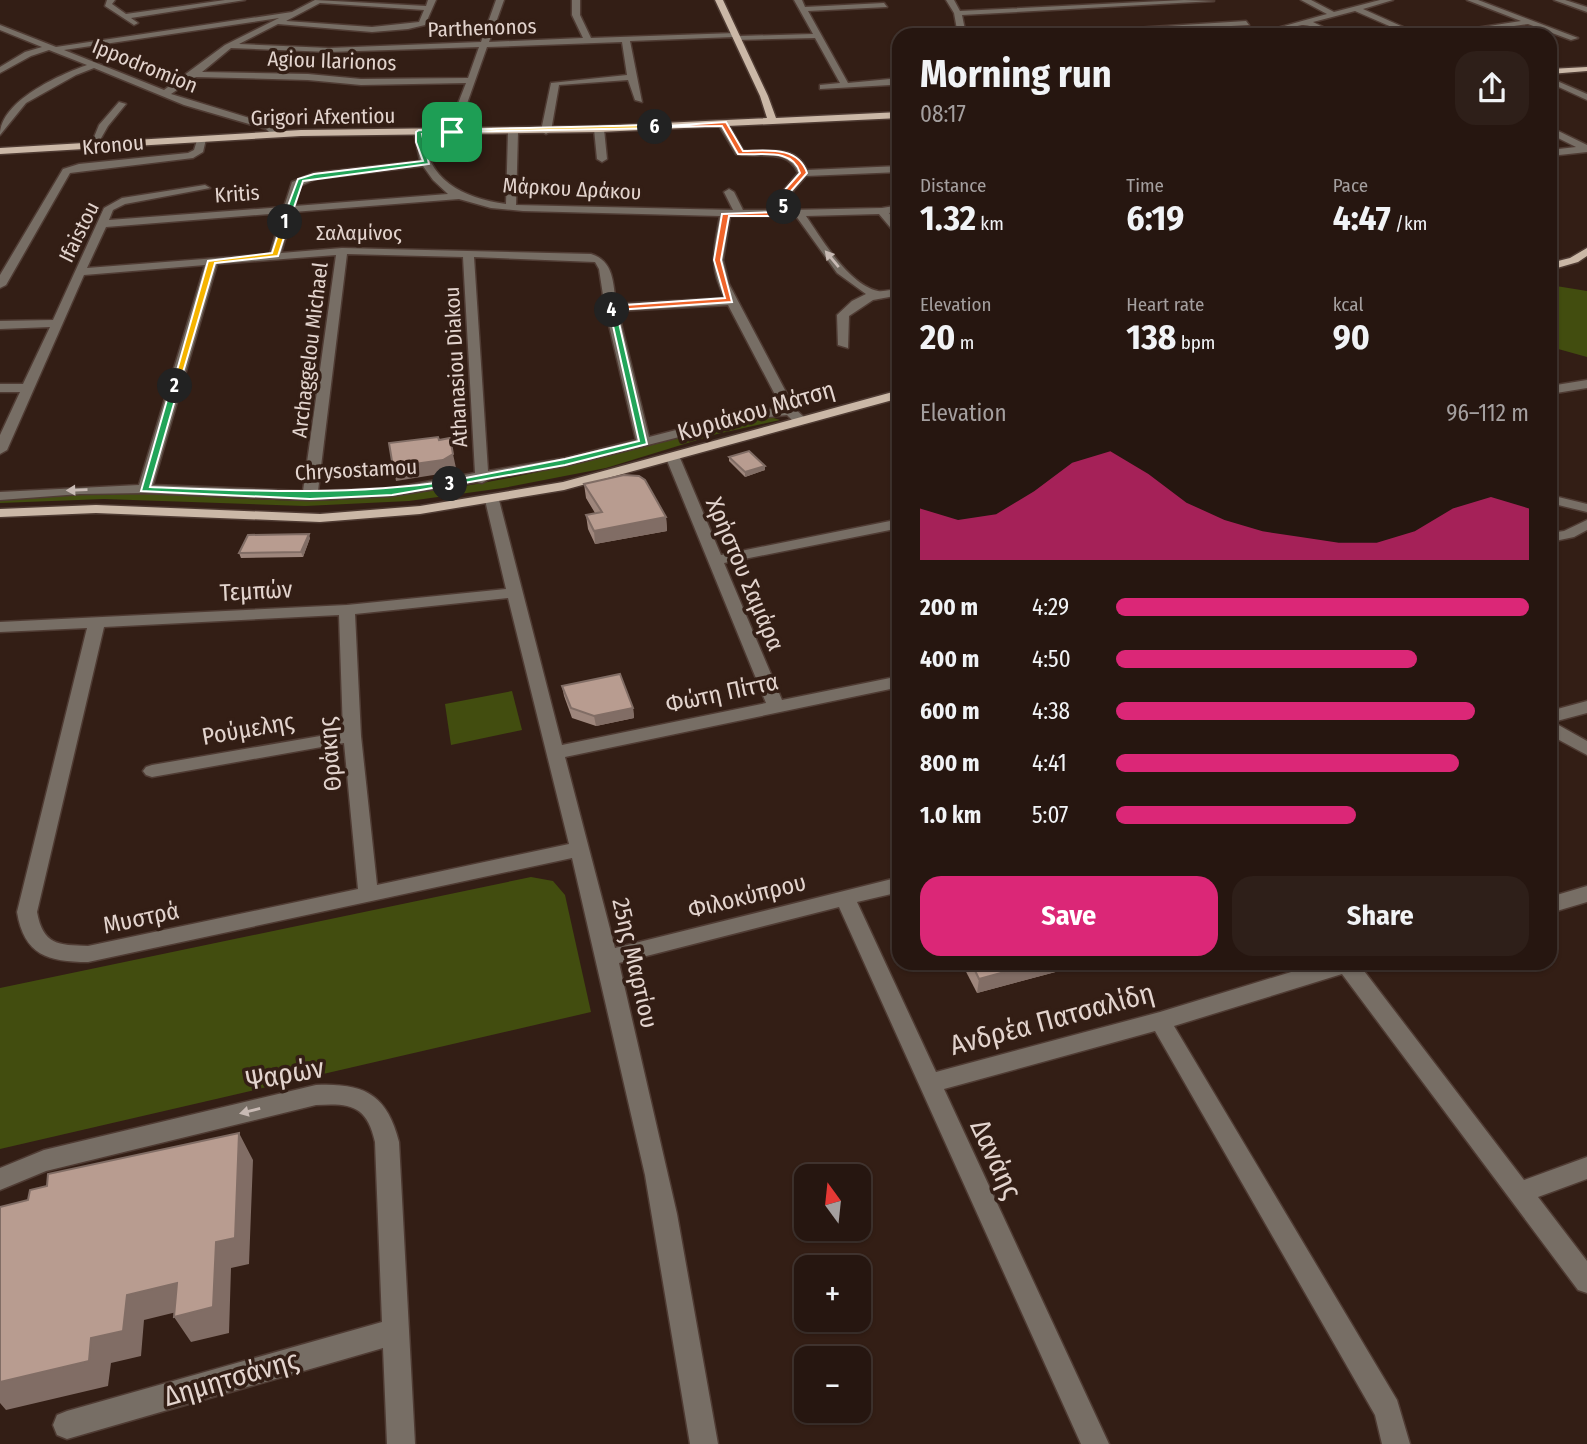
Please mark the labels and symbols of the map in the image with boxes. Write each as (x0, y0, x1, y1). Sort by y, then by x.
street label: Parthenonos (427, 13, 537, 43)
street label: Ippodromion (88, 33, 202, 99)
street label: Agiou Ilarionos (267, 46, 397, 76)
pin (422, 102, 482, 162)
street label: Grigori Afxentiou (250, 103, 396, 131)
pin: 6 (638, 110, 672, 144)
street label: Kronou (81, 129, 145, 161)
street label: Μάρκου Δράκου (502, 172, 642, 206)
street label: Kritis (214, 179, 260, 209)
pin: 5 (766, 190, 802, 224)
street label: Ifaistou (53, 197, 105, 267)
pin: 1 (268, 204, 302, 240)
street label: Σαλαμίνος (316, 220, 402, 246)
one-way arrow (825, 251, 840, 268)
street label: Archaggelou Michael (286, 260, 334, 439)
street label: Athanasiou Diakou (439, 286, 473, 448)
pin: 4 (594, 292, 630, 328)
pin: 2 (158, 368, 192, 404)
street label: Κυριάκου Μάτση (674, 375, 838, 447)
street label: Chrysostamou (294, 454, 418, 486)
pin: 3 (433, 466, 468, 502)
one-way arrow (65, 485, 87, 496)
street label: Χρήστου Σαμάρα (700, 493, 790, 655)
street label: Τεμπών (219, 575, 294, 607)
street label: Φώτη Πίττα (663, 667, 781, 719)
street label: Ρούμελης (200, 707, 296, 751)
street label: Θράκης (313, 716, 347, 792)
street label: Φιλοκύπρου (685, 868, 809, 924)
street label: 25ης Μαρτίου (606, 895, 664, 1031)
street label: Μυστρά (100, 896, 182, 940)
street label: Ανδρέα Πατσαλίδη (946, 976, 1158, 1062)
street label: Ψαρών (243, 1051, 327, 1097)
one-way arrow (238, 1106, 260, 1117)
street label: Δανάης (963, 1114, 1029, 1204)
north arrow (794, 1164, 872, 1241)
street label: Δημητσάνης (160, 1343, 302, 1413)

